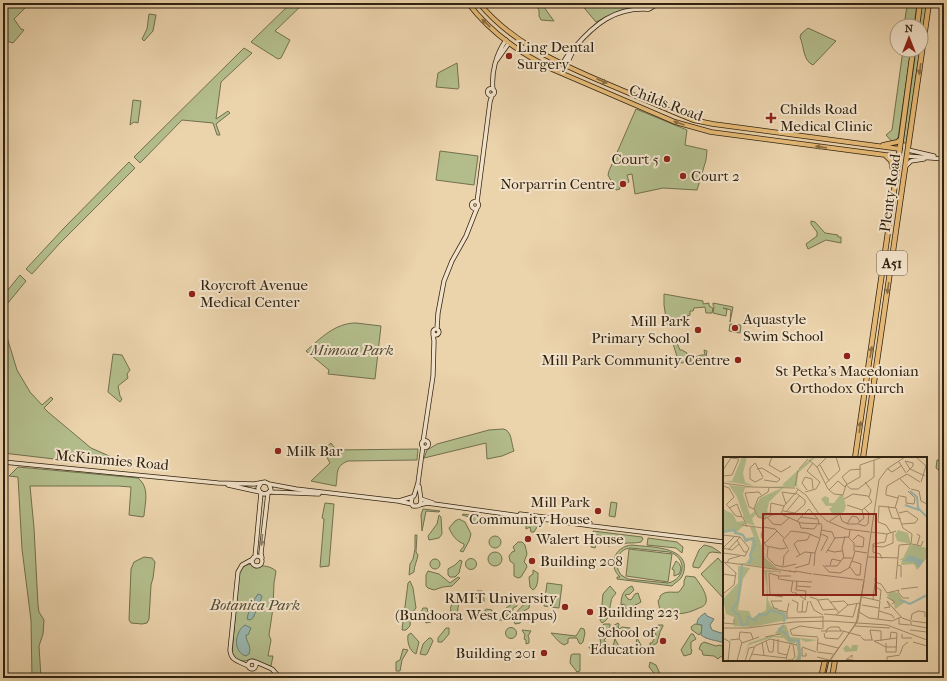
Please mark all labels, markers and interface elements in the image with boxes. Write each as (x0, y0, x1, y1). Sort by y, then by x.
one-way arrow (481, 18, 491, 28)
north arrow (889, 18, 929, 58)
text: N (905, 22, 914, 35)
place label: Ling Dental Surgery (517, 38, 594, 73)
marker: Ling Dental Surgery (504, 51, 514, 61)
one-way arrow (917, 63, 923, 75)
one-way arrow (596, 78, 608, 85)
street label: Childs Road (627, 81, 706, 126)
place label: Childs Road Medical Clinic (780, 100, 873, 135)
marker: Childs Road Medical Clinic (765, 112, 777, 124)
one-way arrow (673, 120, 685, 126)
one-way arrow (815, 144, 827, 150)
place label: Court 5 (611, 150, 659, 168)
street label: Plenty Road (876, 152, 905, 233)
marker: Court 5 (662, 154, 672, 164)
place label: Court 2 (691, 167, 740, 185)
marker: Court 2 (678, 171, 688, 181)
place label: Norparrin Centre (500, 175, 616, 193)
marker: Norparrin Centre (618, 179, 628, 189)
road number: A51 (877, 251, 907, 275)
place label: Roycroft Avenue Medical Center (200, 276, 308, 311)
one-way arrow (885, 282, 891, 294)
marker: Roycroft Avenue Medical Center (187, 289, 197, 299)
place label: Aquastyle Swim School (742, 310, 824, 345)
place label: Mill Park Primary School (591, 312, 690, 347)
marker: Aquastyle Swim School (730, 323, 740, 333)
marker: Mill Park Primary School (693, 325, 703, 335)
park label: Mimosa Park (309, 341, 394, 359)
one-way arrow (868, 345, 874, 358)
place label: Mill Park Community Centre (542, 351, 731, 369)
marker: St Petka's Macedonian Orthodox Church (842, 351, 852, 361)
marker: Mill Park Community Centre (733, 355, 743, 365)
place label: St Petka's Macedonian Orthodox Church (775, 362, 919, 397)
one-way arrow (857, 421, 863, 433)
place label: Milk Bar (286, 442, 343, 460)
street label: McKimmies Road (54, 446, 171, 474)
marker: Milk Bar (273, 446, 283, 456)
inset map (723, 457, 927, 661)
place label: Mill Park Community House (469, 493, 591, 528)
marker: Mill Park Community House (593, 506, 603, 516)
place label: Walert House (535, 530, 624, 548)
one-way arrow (259, 534, 266, 546)
marker: Walert House (523, 534, 533, 544)
place label: Building 208 (540, 552, 623, 570)
marker: Building 208 (527, 556, 537, 566)
place label: RMIT University (Bundoora West Campus) (395, 589, 558, 624)
park label: Botanica Park (209, 596, 300, 614)
marker: RMIT University (Bundoora West Campus) (560, 602, 570, 612)
place label: Building 223 (598, 603, 679, 621)
marker: Building 223 (585, 607, 595, 617)
place label: School of Education (590, 623, 658, 658)
marker: School of Education (658, 636, 668, 646)
place label: Building 201 (455, 644, 536, 662)
marker: Building 201 (539, 648, 549, 658)

